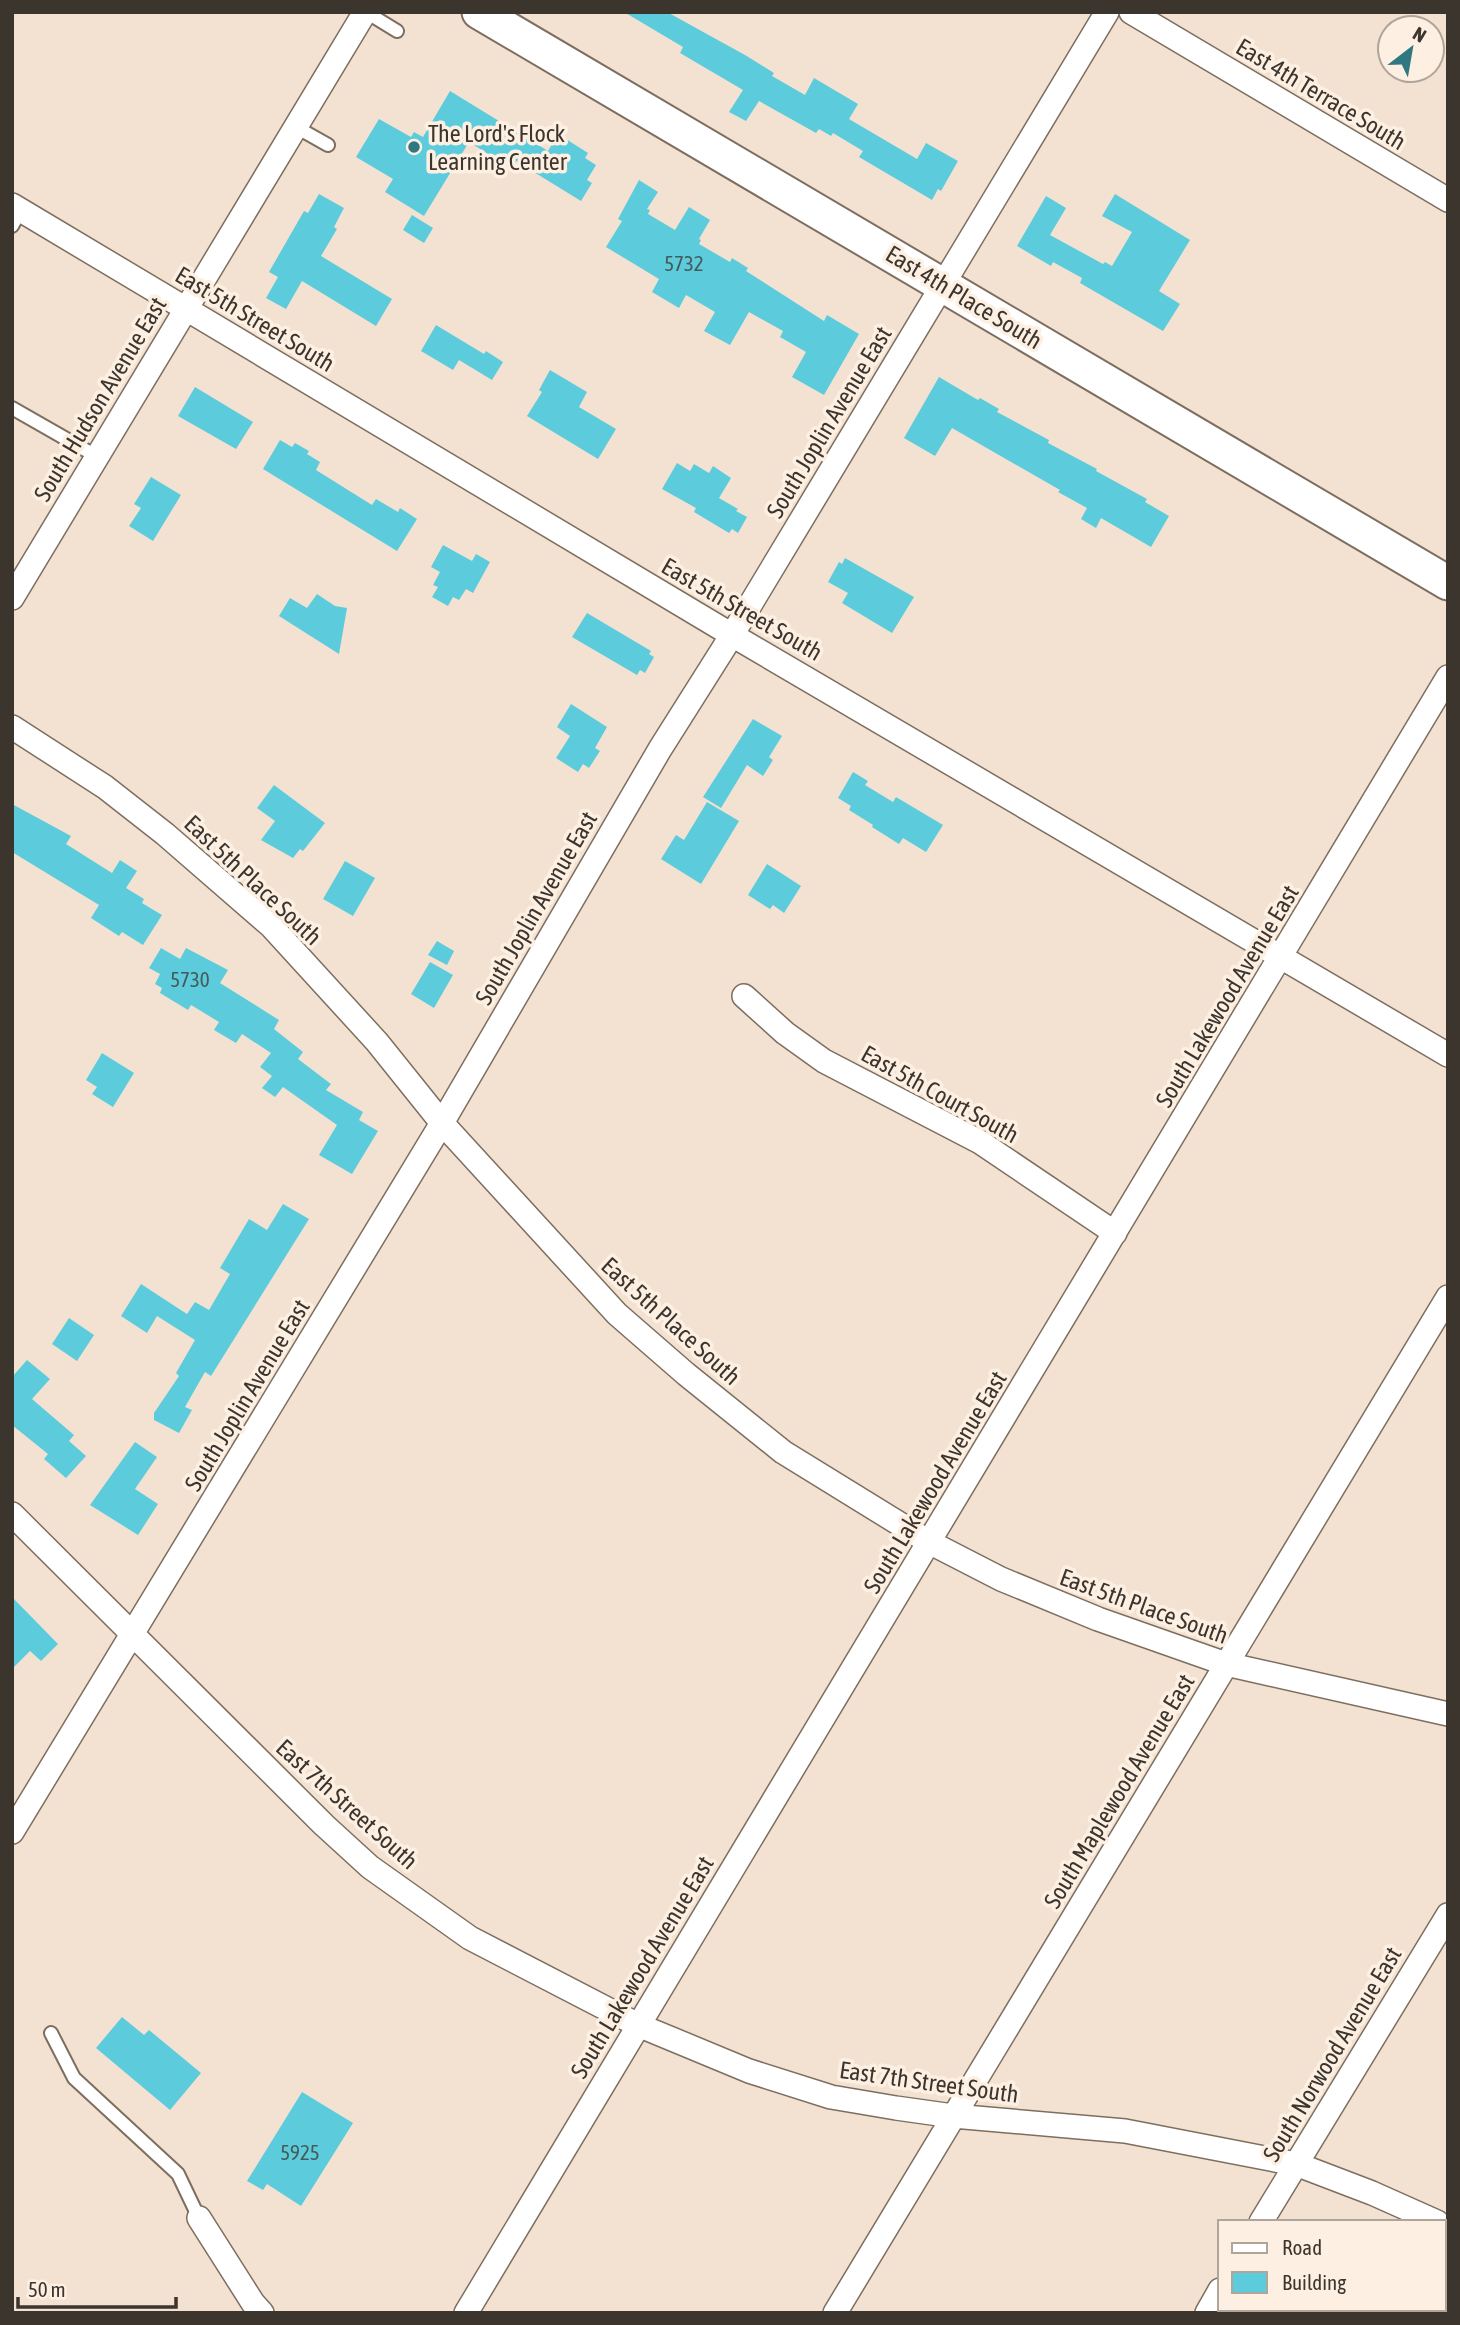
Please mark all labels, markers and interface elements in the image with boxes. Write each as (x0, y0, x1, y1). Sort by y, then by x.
north arrow (1376, 14, 1446, 84)
text: N (1409, 22, 1430, 47)
street label: East 4th Terrace South (1232, 33, 1410, 155)
place label: The Lord's Flock Learning Center (428, 120, 568, 175)
marker: The Lord's Flock Learning Center (406, 139, 422, 155)
street label: East 4th Place South (881, 240, 1047, 354)
house number: 5732 (664, 251, 704, 275)
street label: East 5th Street South (171, 261, 339, 377)
street label: South Hudson Avenue East (28, 292, 172, 506)
street label: South Joplin Avenue East (761, 321, 897, 523)
street label: East 5th Street South (657, 552, 827, 666)
street label: South Joplin Avenue East (470, 807, 602, 1009)
street label: East 5th Place South (179, 810, 327, 950)
street label: South Lakewood Avenue East (1150, 880, 1304, 1112)
house number: 5730 (170, 967, 210, 991)
street label: East 5th Court South (857, 1040, 1023, 1148)
street label: East 5th Place South (596, 1252, 746, 1390)
street label: South Joplin Avenue East (179, 1294, 315, 1496)
street label: South Lakewood Avenue East (858, 1366, 1012, 1598)
street label: East 5th Place South (1056, 1563, 1232, 1649)
street label: South Maplewood Avenue East (1038, 1669, 1200, 1913)
street label: East 7th Street South (271, 1734, 423, 1874)
street label: South Lakewood Avenue East (565, 1851, 719, 2083)
street label: South Norwood Avenue East (1257, 1942, 1407, 2166)
street label: East 7th Street South (838, 2056, 1020, 2108)
house number: 5925 (280, 2140, 320, 2164)
legend (1218, 2220, 1446, 2311)
text: Road (1282, 2235, 1322, 2259)
scale bar (18, 2266, 175, 2310)
text: Building (1282, 2270, 1346, 2294)
text: 50 m (28, 2277, 66, 2301)

